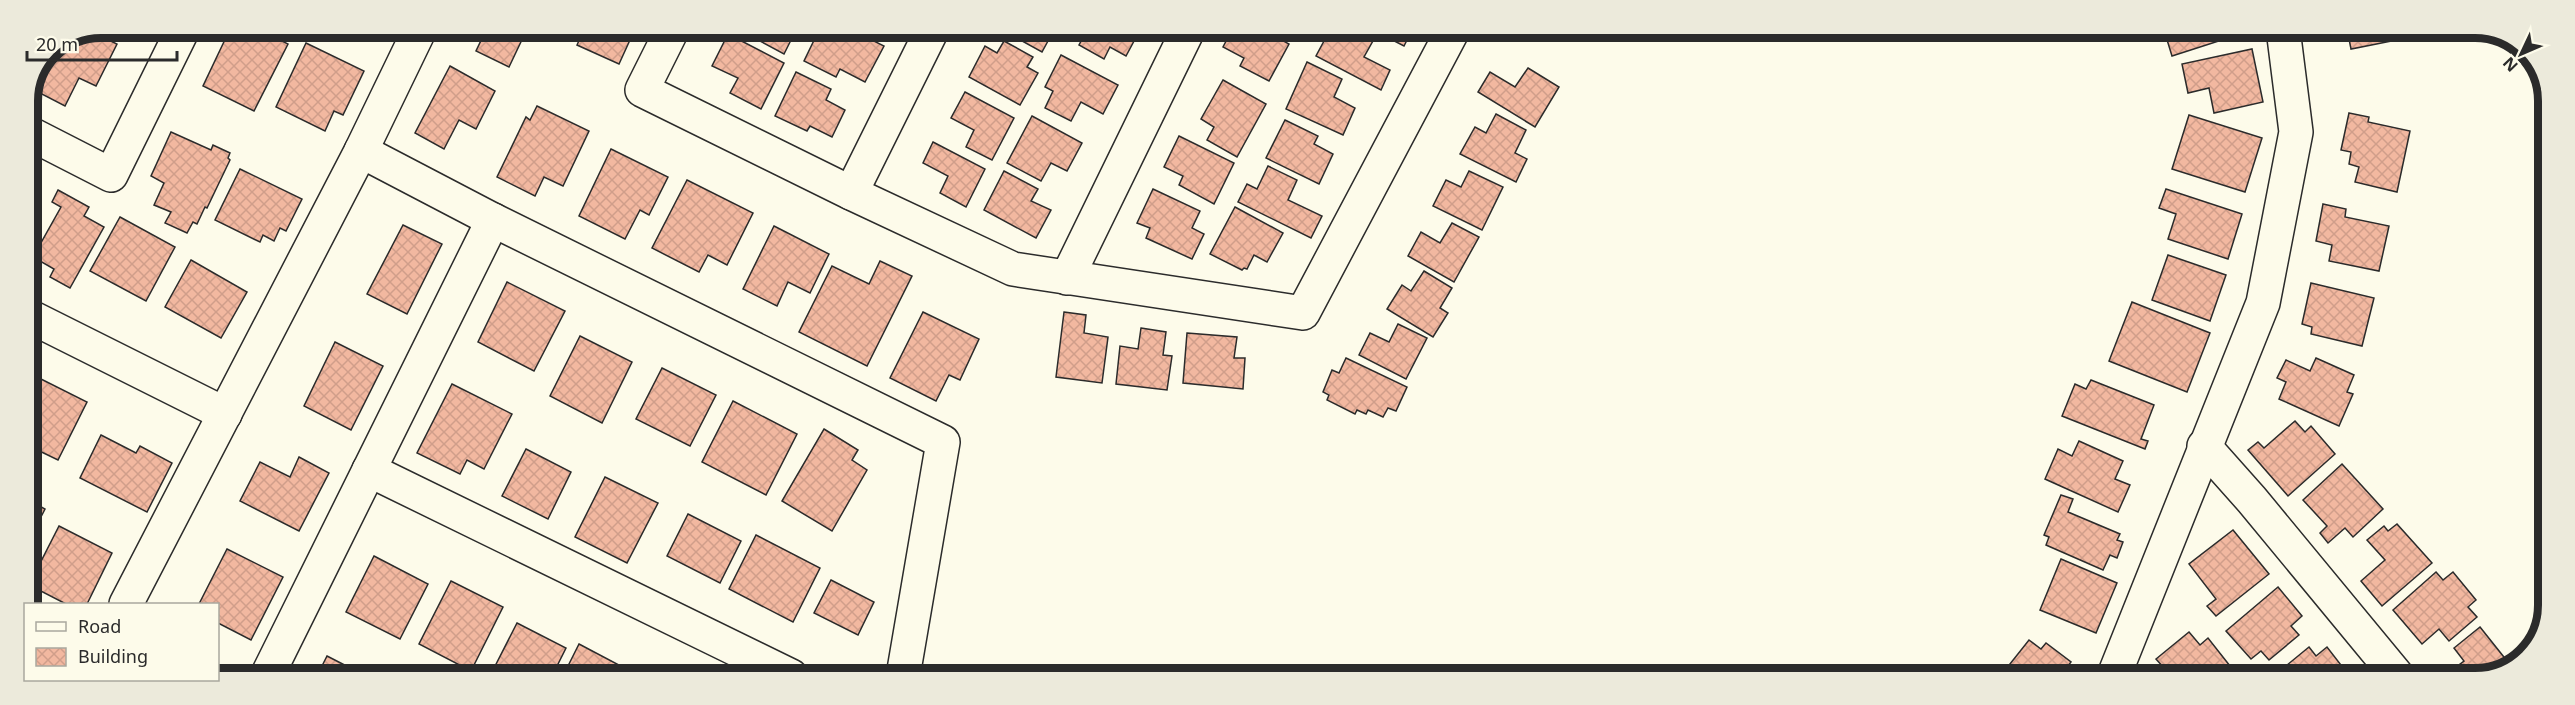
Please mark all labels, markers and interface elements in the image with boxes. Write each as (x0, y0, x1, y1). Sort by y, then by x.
scale bar (27, 24, 177, 62)
north arrow (2491, 24, 2551, 84)
text: 20 m (36, 32, 78, 56)
text: N (2498, 52, 2523, 77)
legend (24, 603, 219, 681)
text: Road (78, 614, 121, 638)
text: Building (78, 644, 148, 668)

